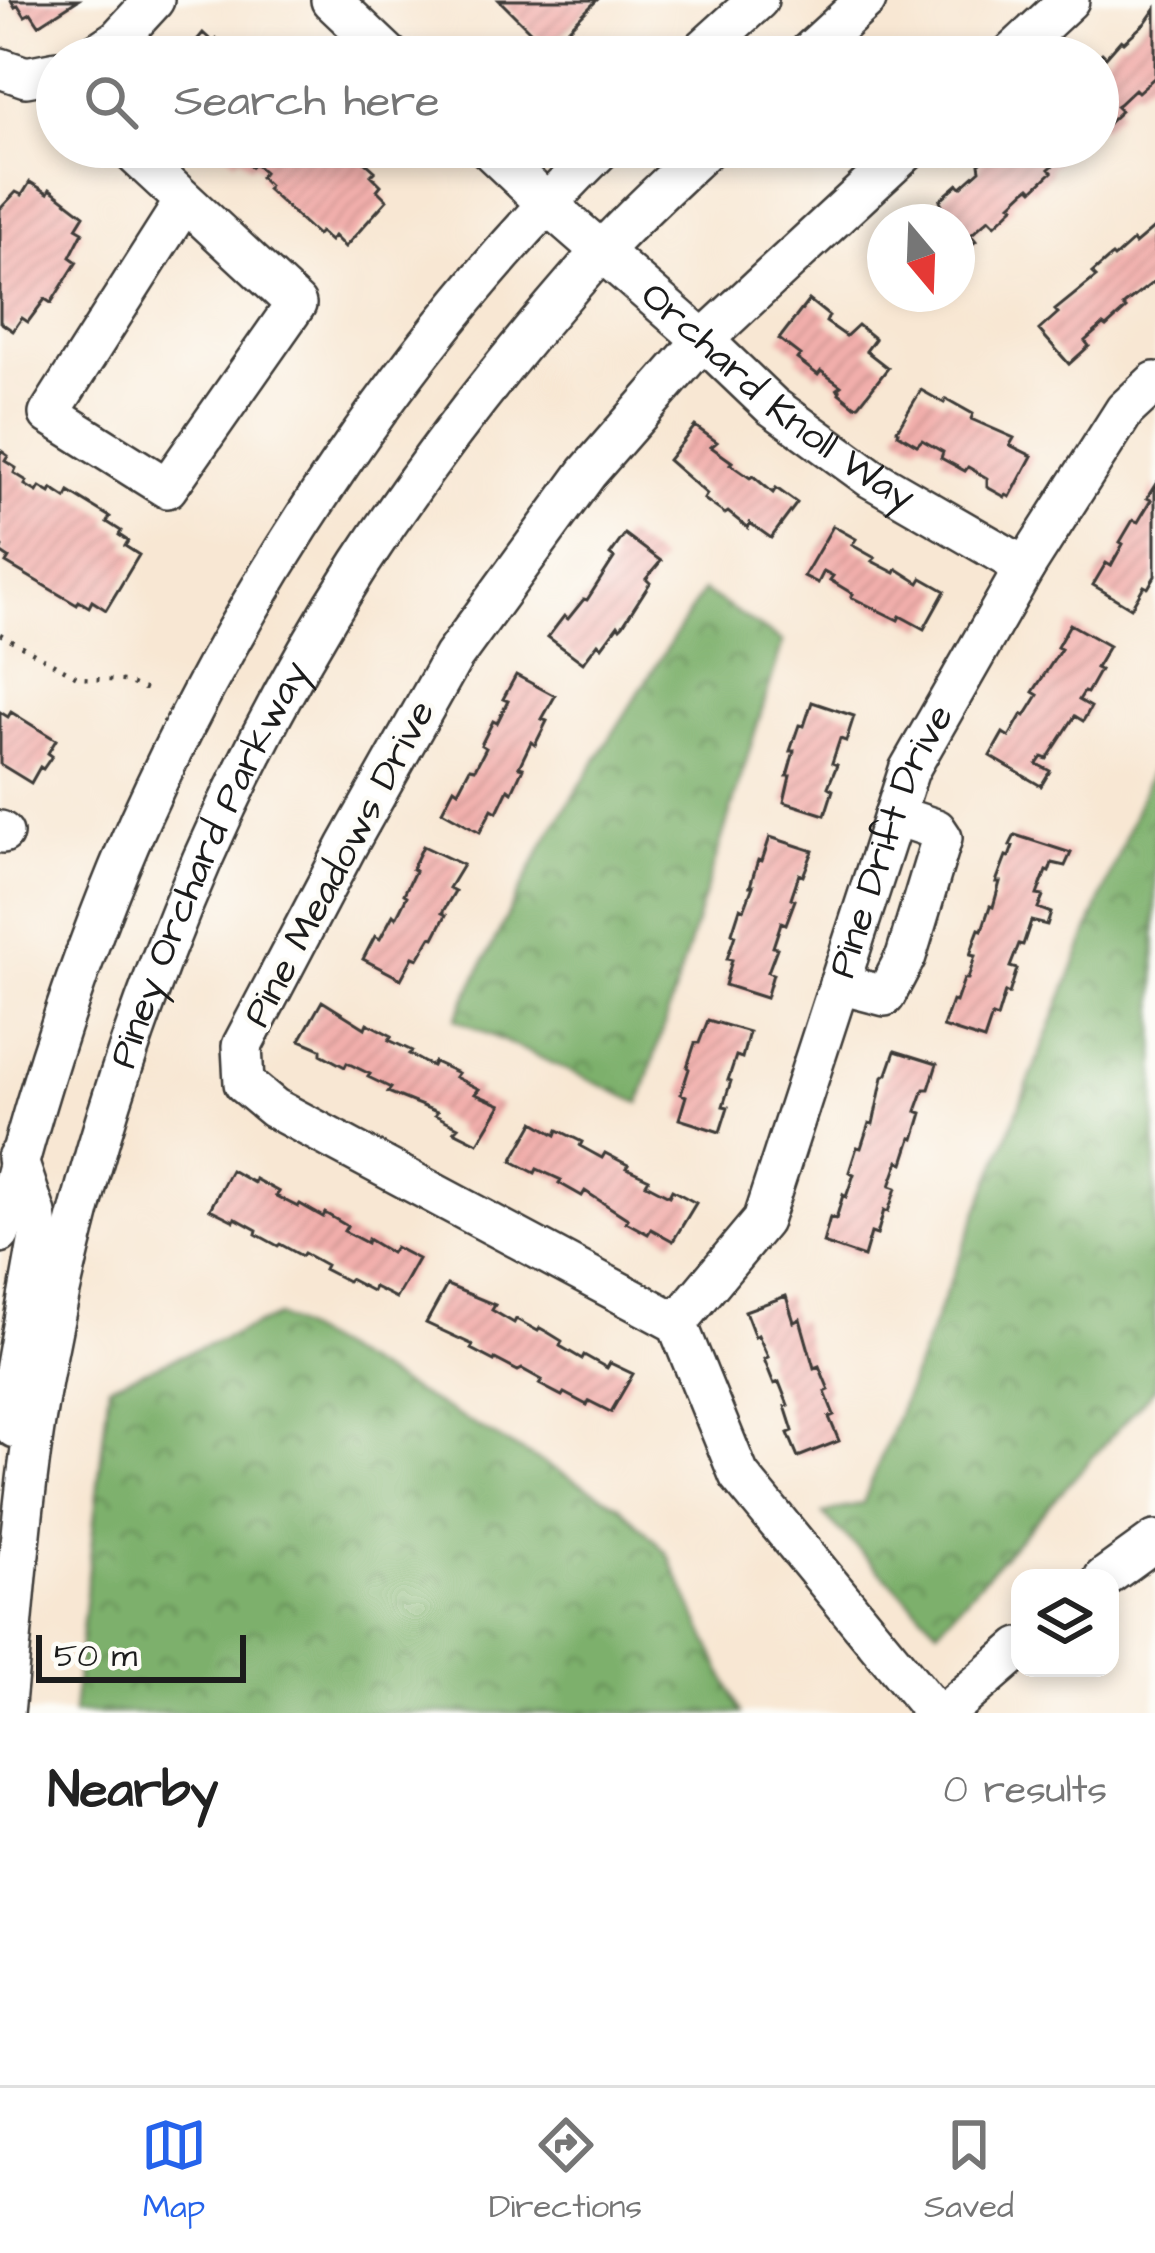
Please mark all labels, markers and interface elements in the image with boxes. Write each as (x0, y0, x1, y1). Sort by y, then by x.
search box (36, 36, 1119, 168)
icon: search (78, 69, 144, 135)
text: Search here (174, 71, 440, 133)
north arrow (867, 204, 975, 312)
street label: Orchard Knoll Way (628, 270, 924, 525)
street label: Piney Orchard Parkway (97, 651, 324, 1075)
street label: Pine Meadows Drive (231, 691, 449, 1037)
street label: Pine Drift Drive (816, 695, 968, 985)
map controls (1011, 1569, 1119, 1677)
button: layers (1011, 1569, 1119, 1677)
scale bar (36, 1629, 246, 1682)
text: 50 m (54, 1633, 137, 1679)
text: Nearby (48, 1756, 218, 1827)
text: 0 results (943, 1764, 1107, 1818)
tab: Map (141, 2112, 207, 2230)
tab: Directions (489, 2112, 642, 2230)
tab: Saved (924, 2112, 1014, 2230)

